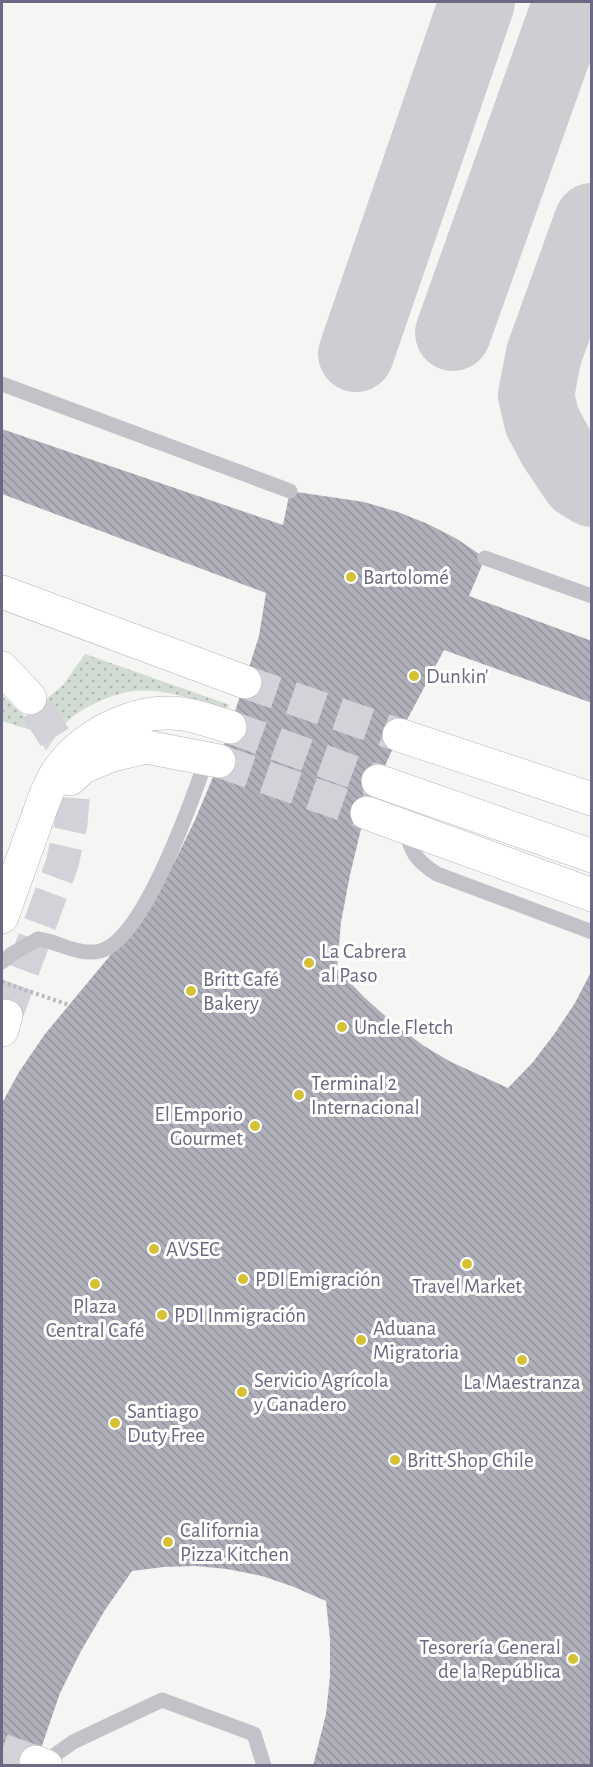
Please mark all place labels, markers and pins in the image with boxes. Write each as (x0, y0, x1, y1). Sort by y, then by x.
place label: Bartolomé (363, 567, 449, 588)
marker: Bartolomé (344, 570, 358, 584)
place label: Dunkin' (426, 666, 489, 687)
marker: Dunkin' (407, 669, 421, 683)
place label: La Cabrera al Paso (321, 941, 407, 986)
marker: La Cabrera al Paso (302, 956, 316, 970)
place label: Britt Café Bakery (203, 969, 279, 1014)
marker: Britt Café Bakery (184, 984, 198, 998)
place label: Uncle Fletch (354, 1017, 453, 1038)
marker: Uncle Fletch (335, 1020, 349, 1034)
place label: Terminal 2 Internacional (311, 1073, 420, 1118)
marker: Terminal 2 Internacional (292, 1088, 306, 1102)
place label: El Emporio Gourmet (155, 1104, 243, 1149)
marker: El Emporio Gourmet (248, 1119, 262, 1133)
place label: AVSEC (166, 1239, 220, 1260)
marker: AVSEC (147, 1242, 161, 1256)
marker: Travel Market (460, 1257, 474, 1271)
place label: PDI Emigración (255, 1269, 381, 1290)
marker: PDI Emigración (236, 1272, 250, 1286)
place label: Travel Market (412, 1276, 522, 1297)
marker: Plaza Central Café (88, 1277, 102, 1291)
place label: Plaza Central Café (46, 1296, 144, 1341)
place label: PDI Inmigración (174, 1305, 306, 1326)
marker: PDI Inmigración (155, 1308, 169, 1322)
place label: Aduana Migratoria (373, 1318, 460, 1363)
marker: Aduana Migratoria (354, 1333, 368, 1347)
marker: La Maestranza (515, 1353, 529, 1367)
place label: Servicio Agrícola y Ganadero (253, 1370, 389, 1415)
place label: La Maestranza (463, 1372, 581, 1393)
marker: Servicio Agrícola y Ganadero (235, 1385, 249, 1399)
place label: Santiago Duty Free (127, 1401, 205, 1446)
marker: Santiago Duty Free (108, 1416, 122, 1430)
place label: Britt Shop Chile (407, 1450, 534, 1471)
marker: Britt Shop Chile (388, 1453, 402, 1467)
place label: California Pizza Kitchen (180, 1520, 289, 1565)
marker: California Pizza Kitchen (161, 1535, 175, 1549)
place label: Tesorería General de la República (419, 1637, 561, 1682)
marker: Tesorería General de la República (566, 1652, 580, 1666)

